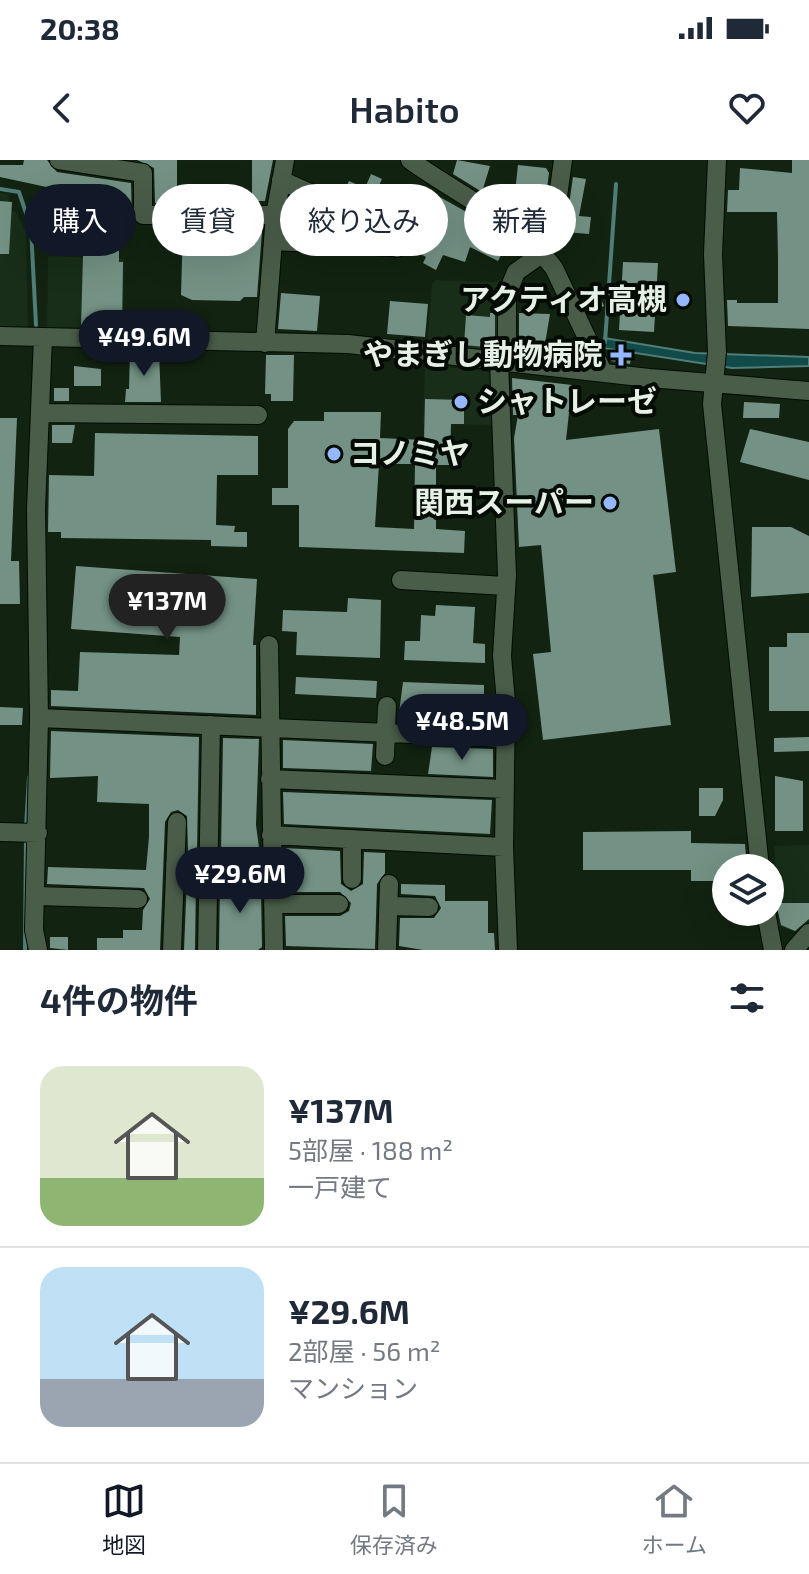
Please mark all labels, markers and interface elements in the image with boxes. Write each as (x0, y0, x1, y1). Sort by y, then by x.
text: 20:38 (40, 10, 120, 46)
icon: back (40, 86, 84, 130)
icon: heart (725, 86, 769, 130)
text: Habito (349, 87, 460, 130)
chip: 購入 (24, 184, 136, 256)
chip: 賃貸 (152, 184, 264, 256)
chip: 絞り込み (280, 184, 448, 256)
chip: 新着 (464, 184, 576, 256)
place label: アクティオ高槻 (460, 280, 667, 316)
marker: アクティオ高槻 (674, 291, 692, 309)
pin: ¥49.6M (79, 310, 209, 378)
text: ¥49.6M (97, 320, 191, 351)
place label: やまぎし動物病院 (363, 335, 603, 371)
marker: やまぎし動物病院 (610, 344, 632, 366)
place label: シャトレーゼ (477, 382, 657, 418)
marker: シャトレーゼ (452, 393, 470, 411)
place label: コノミヤ (350, 434, 470, 470)
marker: コノミヤ (325, 445, 343, 463)
place label: 関西スーパー (414, 483, 594, 519)
marker: 関西スーパー (601, 494, 619, 512)
pin: ¥137M (111, 574, 223, 642)
text: ¥137M (127, 584, 207, 615)
pin: ¥48.5M (397, 694, 527, 762)
text: ¥48.5M (415, 704, 509, 735)
pin: ¥29.6M (175, 847, 305, 915)
map controls (712, 854, 784, 926)
button: layers (712, 854, 784, 926)
text: ¥29.6M (193, 857, 287, 888)
icon: filters (725, 976, 769, 1020)
text: 4件の物件 (40, 979, 198, 1020)
text: ¥137M (288, 1089, 394, 1130)
icon: home (104, 1098, 200, 1194)
text: 5部屋 · 188 m² (288, 1134, 453, 1165)
text: 一戸建て (288, 1171, 392, 1202)
text: ¥29.6M (288, 1290, 410, 1331)
icon: home (104, 1299, 200, 1395)
text: 2部屋 · 56 m² (288, 1335, 441, 1366)
text: マンション (288, 1372, 418, 1403)
tab: 地図 (102, 1479, 146, 1559)
tab: 保存済み (350, 1479, 438, 1559)
tab: ホーム (642, 1479, 707, 1559)

